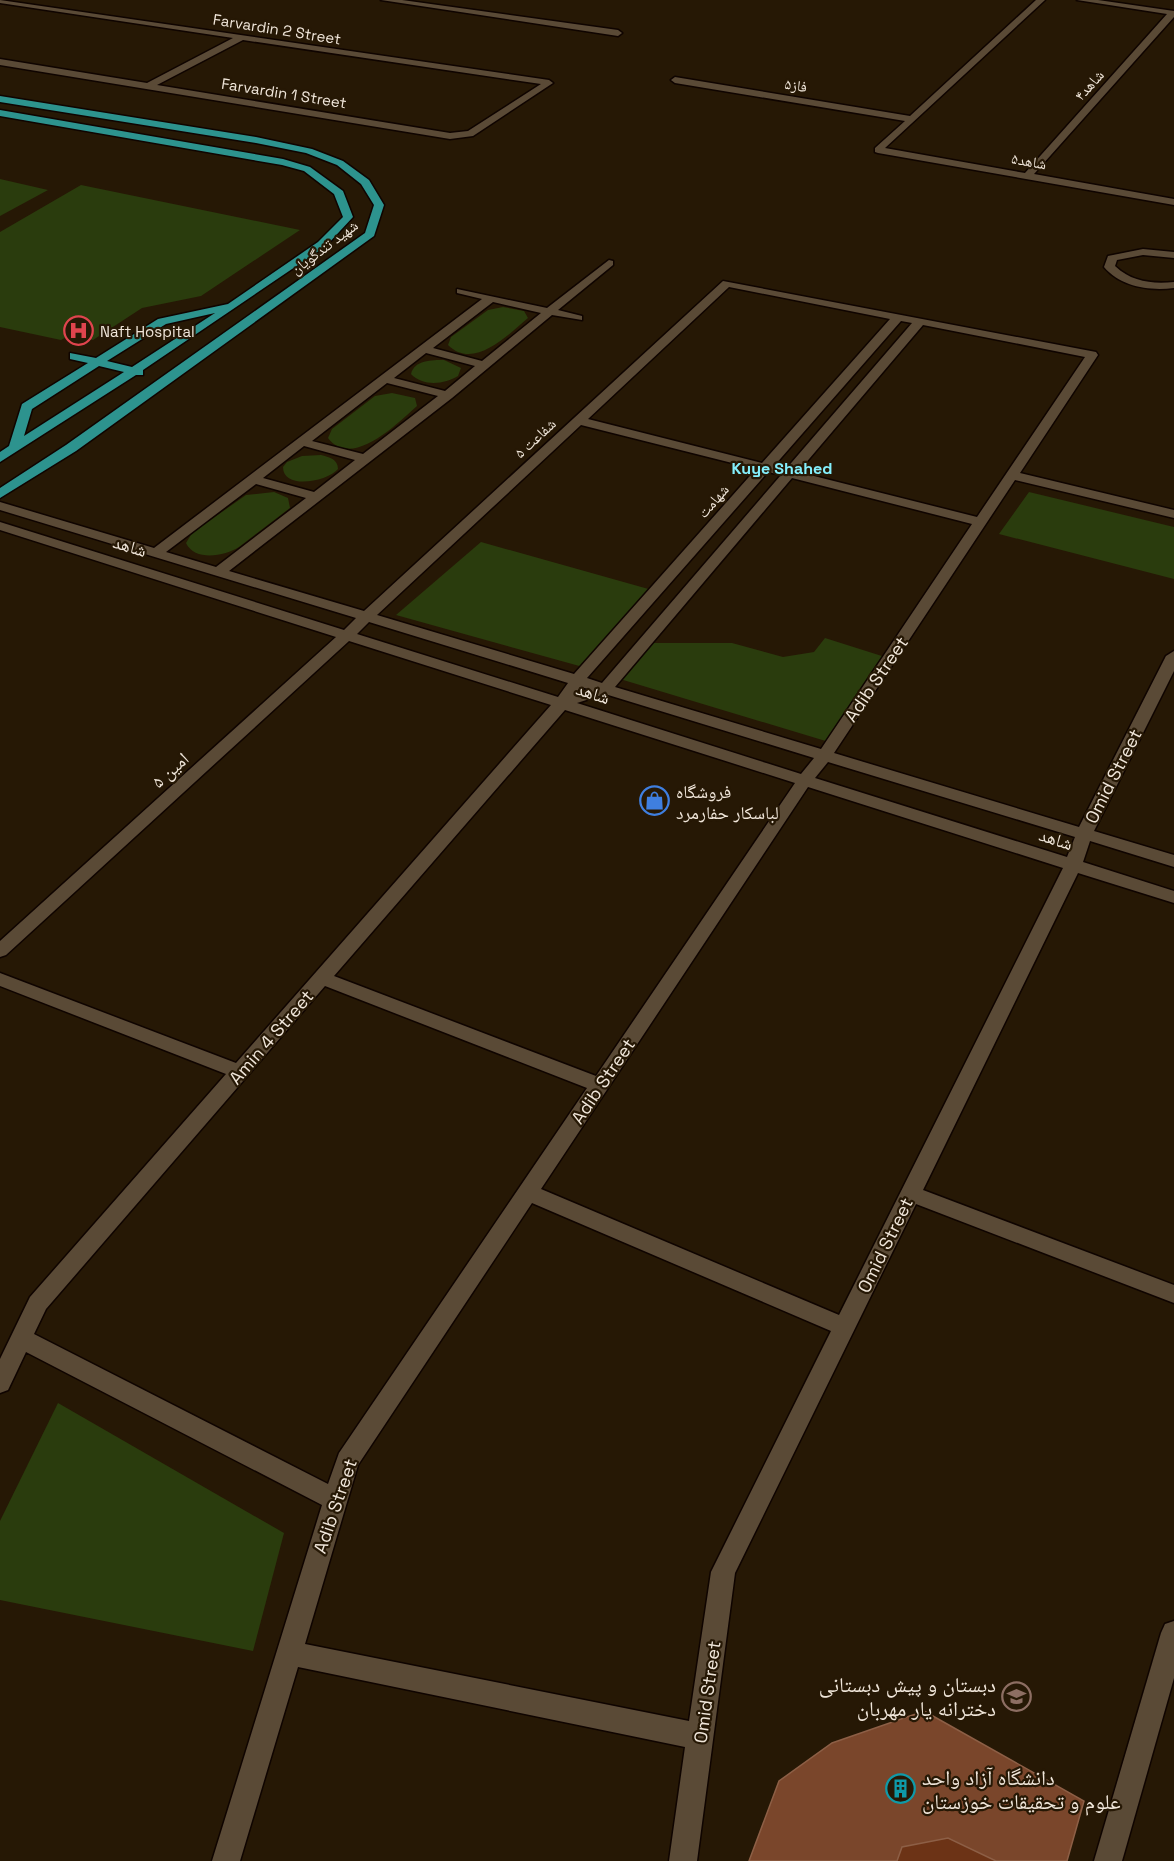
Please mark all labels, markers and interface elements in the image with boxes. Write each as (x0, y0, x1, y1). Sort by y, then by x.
street label: Farvardin 2 Street (212, 10, 342, 49)
street label: شاهد۴ (1070, 65, 1108, 104)
street label: Farvardin 1 Street (220, 74, 348, 112)
street label: فاز۵ (783, 74, 809, 96)
street label: شاهد۵ (1010, 149, 1048, 173)
street label: شهید تندگویان (287, 215, 362, 279)
hospital icon: Naft Hospital (63, 315, 95, 347)
place label: Naft Hospital (100, 322, 195, 341)
street label: شفاعت ۵ (510, 414, 560, 462)
district label: Kuye Shahed (732, 458, 832, 479)
street label: شهامت (693, 480, 733, 522)
street label: شاهد (110, 530, 150, 562)
street label: Adib Street (839, 632, 913, 726)
street label: شاهد (573, 677, 613, 709)
street label: Omid Street (1079, 725, 1147, 827)
street label: امین ۵ (147, 747, 193, 793)
place label: فروشگاه لباسکار حفارمرد (676, 780, 779, 824)
shop icon: فروشگاه لباسکار حفارمرد (639, 785, 671, 817)
street label: شاهد (1036, 823, 1076, 855)
street label: Amin 4 Street (224, 985, 318, 1089)
street label: Adib Street (566, 1034, 640, 1128)
street label: Omid Street (852, 1194, 918, 1296)
street label: Adib Street (308, 1456, 362, 1556)
street label: Omid Street (688, 1639, 726, 1745)
place label: دبستان و پیش دبستانی دخترانه یار مهربان (819, 1671, 996, 1722)
school or university icon: دبستان و پیش دبستانی دخترانه یار مهربان (1001, 1680, 1033, 1712)
place label: دانشگاه آزاد واحد علوم و تحقیقات خوزستان (922, 1764, 1121, 1816)
building icon: دانشگاه آزاد واحد علوم و تحقیقات خوزستان (885, 1773, 917, 1805)

